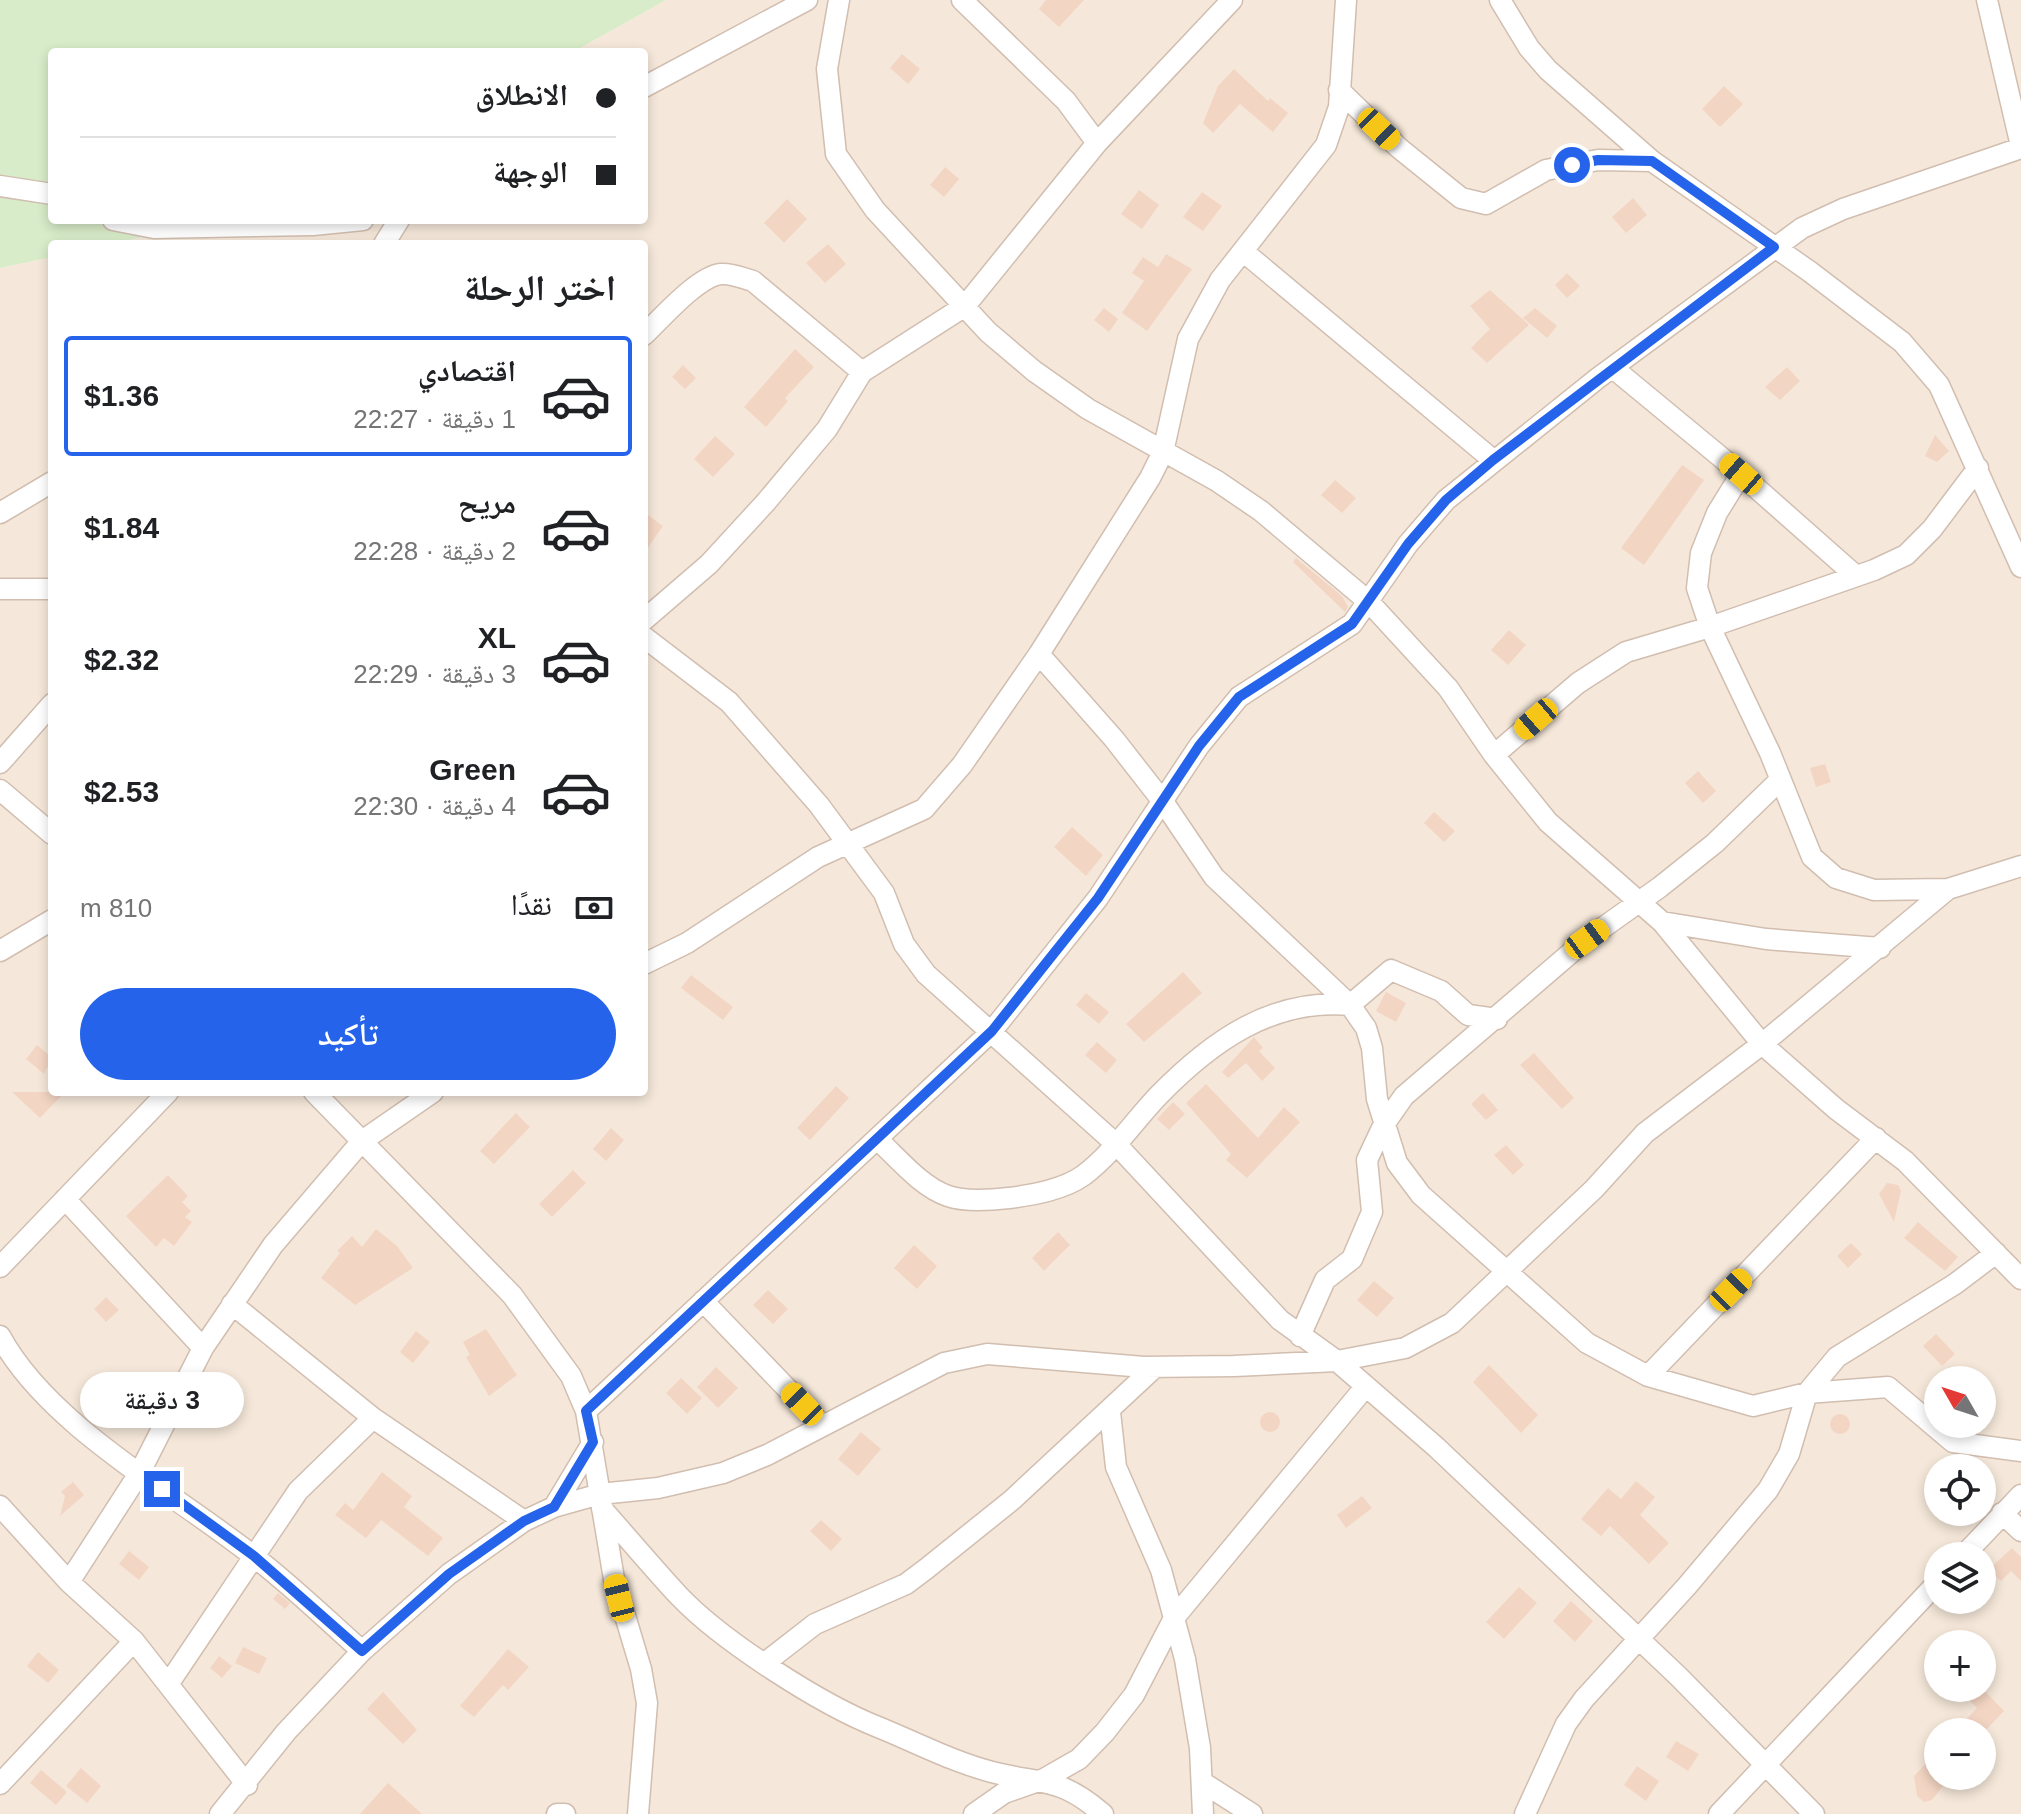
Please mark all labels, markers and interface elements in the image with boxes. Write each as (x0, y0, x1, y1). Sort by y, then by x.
text: الانطلاق (475, 78, 568, 111)
car (1353, 104, 1405, 154)
route start (1554, 147, 1590, 183)
text: الوجهة (493, 155, 568, 188)
text: اختر الرحلة (464, 267, 616, 308)
text: اقتصادي (418, 354, 516, 387)
icon: car (540, 360, 612, 432)
text: $1.36 (84, 379, 159, 412)
text: 1 دقيقة · 22:27 (353, 404, 516, 434)
car (1715, 449, 1767, 499)
text: مريح (458, 486, 516, 519)
icon: car (540, 492, 612, 564)
text: $1.84 (84, 511, 159, 544)
text: 2 دقيقة · 22:28 (353, 536, 516, 566)
text: XL (478, 621, 516, 654)
icon: car (540, 624, 612, 696)
text: $2.32 (84, 643, 159, 676)
text: 3 دقيقة · 22:29 (353, 659, 516, 689)
car (1510, 694, 1562, 744)
text: Green (429, 753, 516, 786)
icon: car (540, 756, 612, 828)
text: $2.53 (84, 775, 159, 808)
text: 4 دقيقة · 22:30 (353, 791, 516, 821)
icon: cash (572, 886, 616, 930)
text: نقدًا (511, 888, 552, 921)
text: 810 m (80, 893, 152, 923)
car (1561, 915, 1613, 963)
button: تأكيد (80, 988, 616, 1080)
car (1706, 1264, 1756, 1316)
north arrow (1924, 1366, 1996, 1438)
map controls (1924, 1366, 1996, 1790)
callout: 3 دقيقة (80, 1373, 244, 1429)
car (777, 1378, 827, 1430)
text: 3 دقيقة (124, 1385, 200, 1415)
button: locate (1924, 1454, 1996, 1526)
route end (144, 1471, 180, 1507)
button: layers (1924, 1542, 1996, 1614)
car (602, 1572, 636, 1624)
button: + (1924, 1630, 1996, 1702)
button: − (1924, 1718, 1996, 1790)

